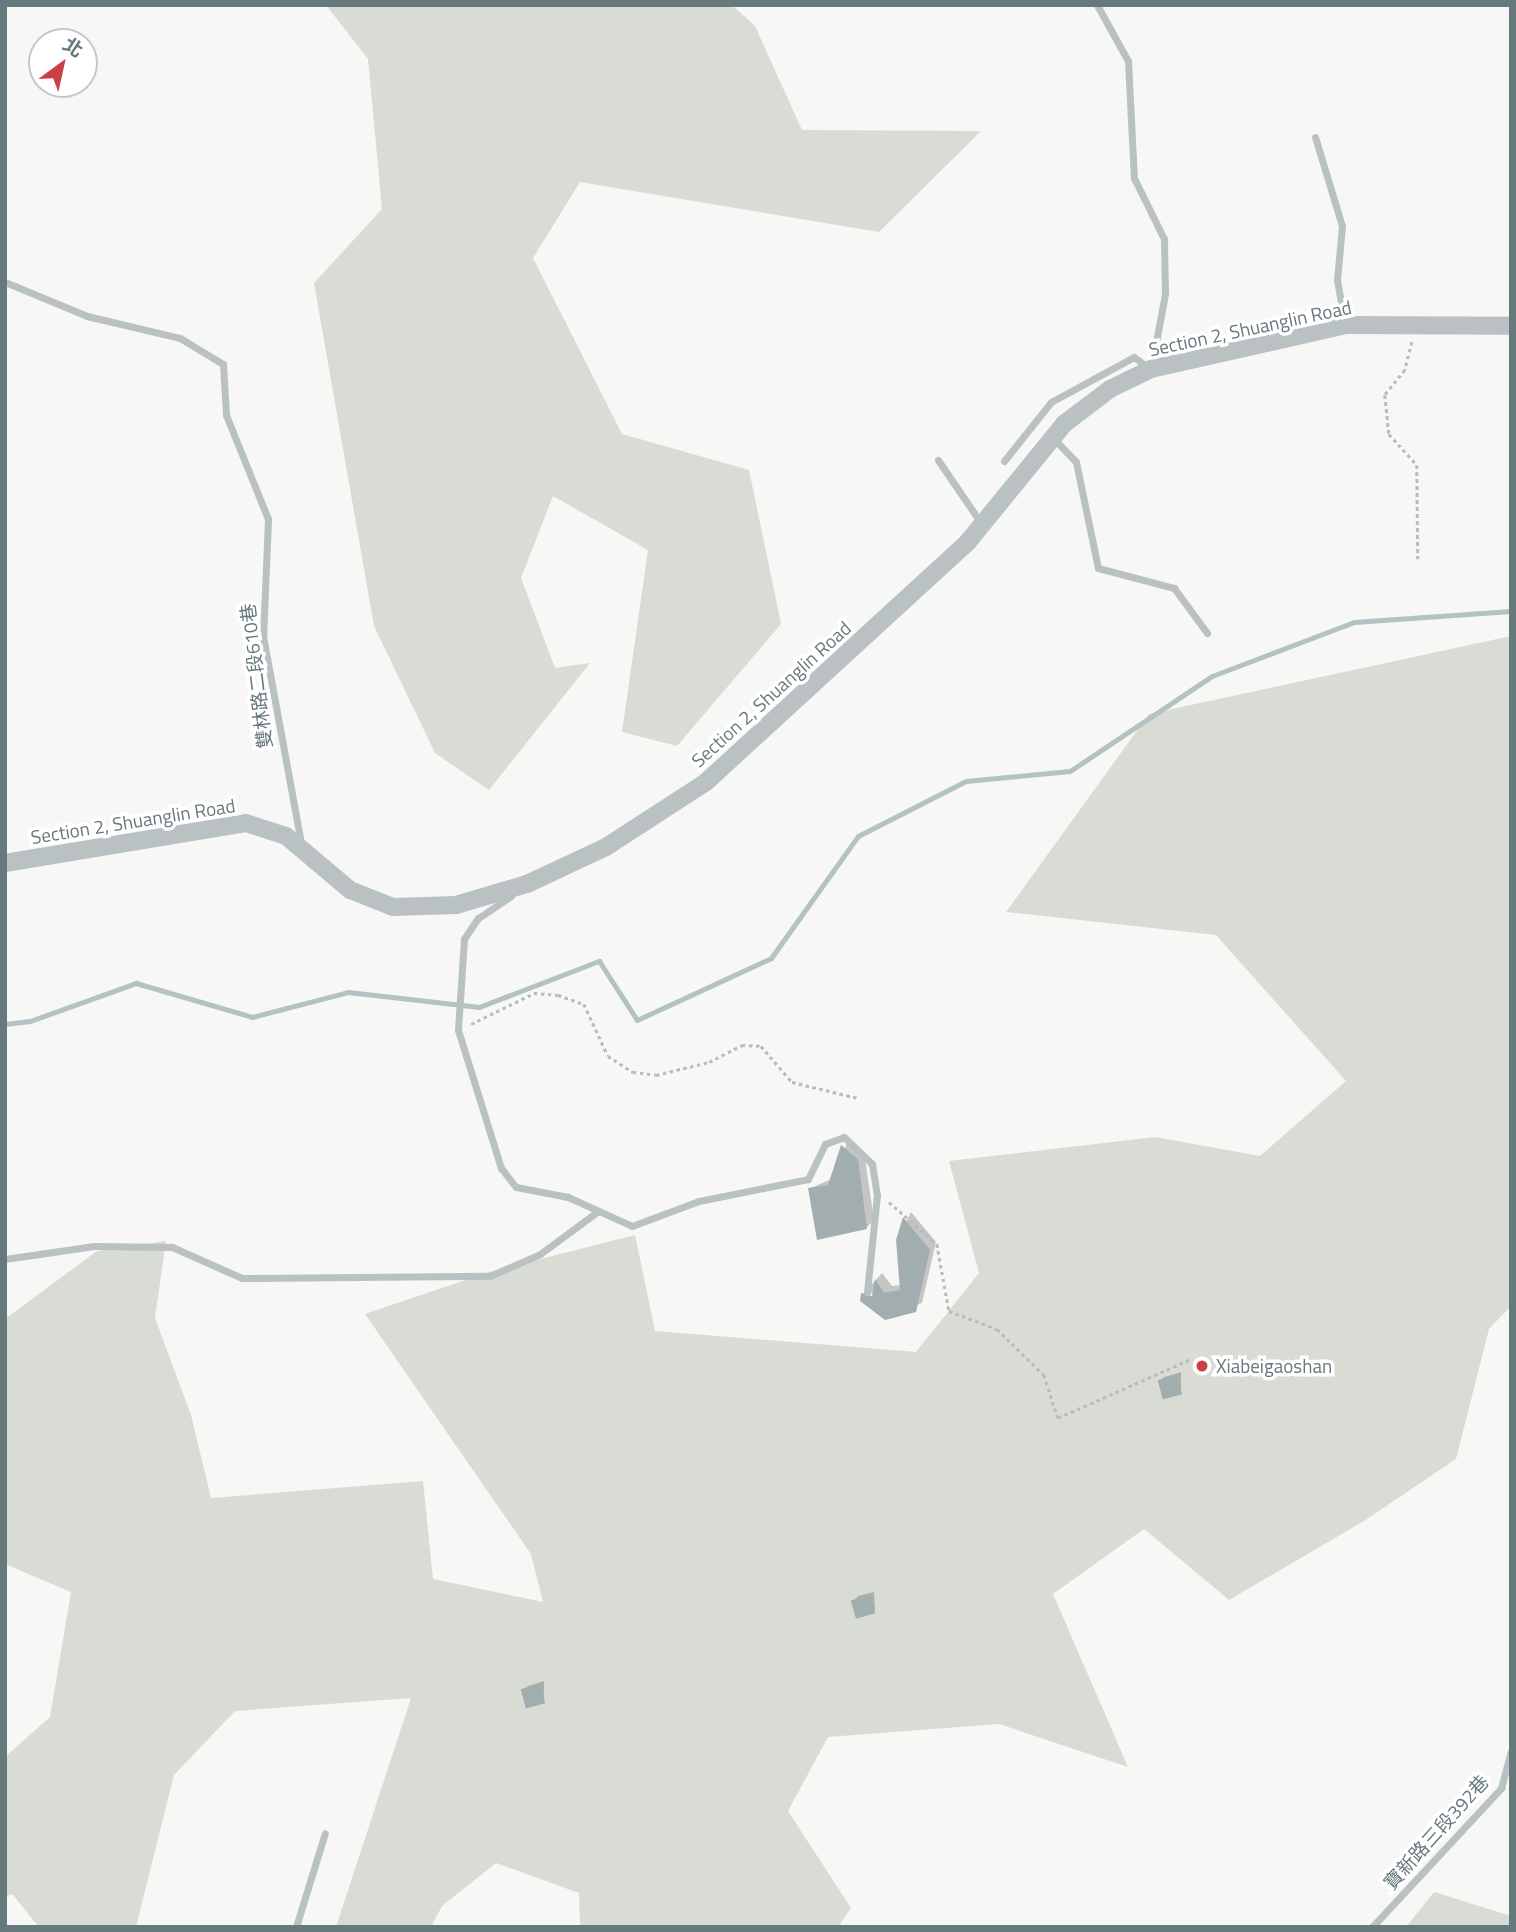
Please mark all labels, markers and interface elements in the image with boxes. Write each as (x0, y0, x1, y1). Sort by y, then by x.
north arrow (28, 28, 98, 98)
text: 北 (58, 29, 89, 64)
street label: Section 2, Shuanglin Road (1147, 295, 1353, 361)
street label: 雙林路二段610巷 (236, 602, 276, 750)
street label: Section 2, Shuanglin Road (687, 616, 855, 772)
street label: Section 2, Shuanglin Road (29, 794, 237, 848)
place label: Xiabeigaoshan (1216, 1355, 1332, 1377)
marker: Xiabeigaoshan (1194, 1358, 1210, 1374)
street label: 寶新路三段392巷 (1379, 1770, 1493, 1894)

